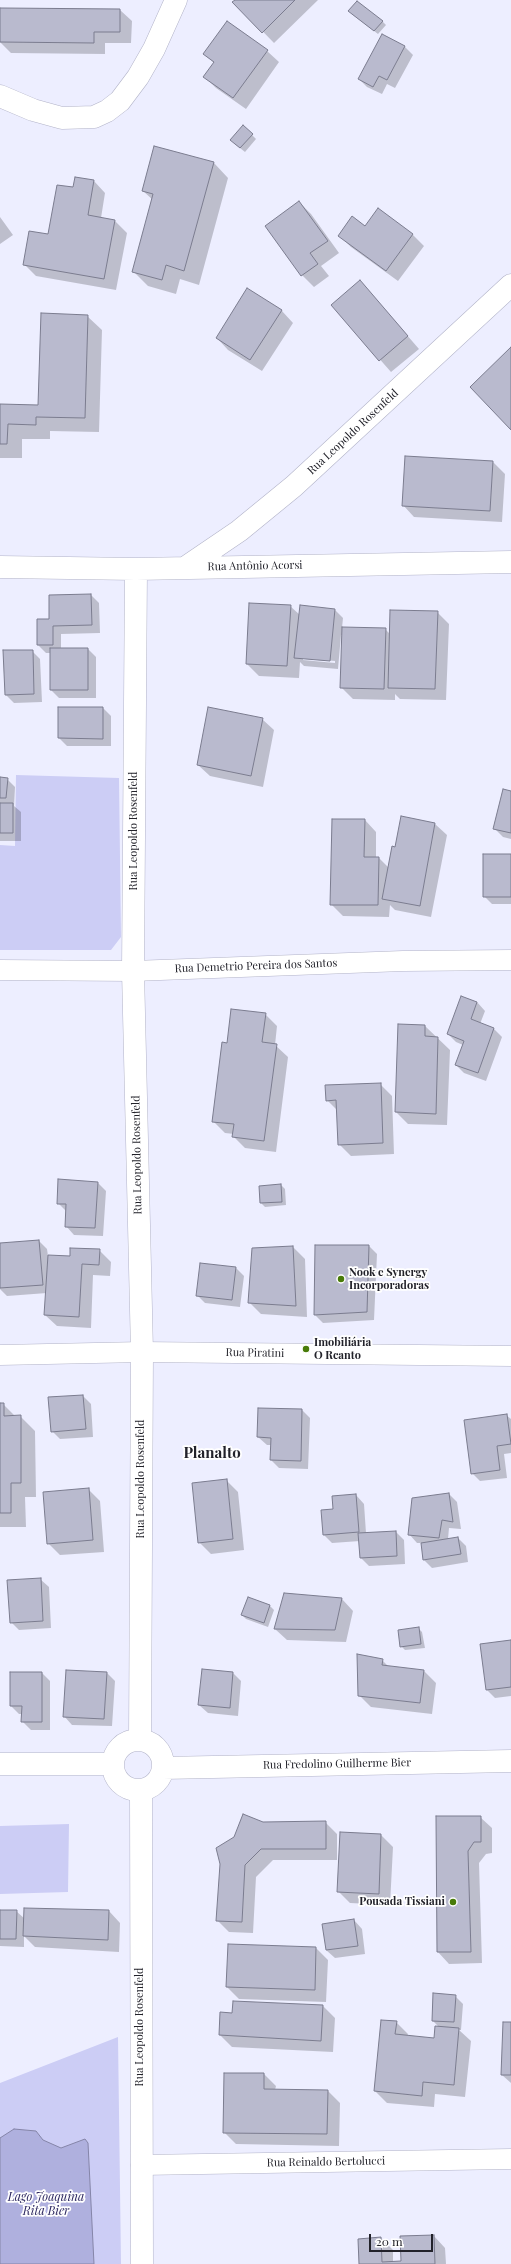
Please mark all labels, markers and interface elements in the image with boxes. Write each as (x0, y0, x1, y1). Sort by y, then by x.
street label: Rua Leopoldo Rosenfeld (305, 387, 401, 477)
street label: Rua Antônio Acorsi (207, 559, 303, 573)
street label: Rua Leopoldo Rosenfeld (127, 772, 141, 890)
street label: Rua Demetrio Pereira dos Santos (174, 957, 338, 975)
street label: Rua Leopoldo Rosenfeld (129, 1095, 145, 1215)
place label: Nook e Synergy Incorporadoras (349, 1266, 429, 1292)
marker: Nook e Synergy Incorporadoras (336, 1274, 346, 1284)
place label: Imobiliária O Rcanto (314, 1336, 371, 1362)
marker: Imobiliária O Rcanto (301, 1344, 311, 1354)
street label: Rua Piratini (226, 1346, 284, 1360)
street label: Rua Leopoldo Rosenfeld (134, 1420, 148, 1538)
district label: Planalto (183, 1444, 241, 1462)
street label: Rua Fredolino Guilherme Bier (263, 1756, 411, 1772)
place label: Pousada Tissiani (359, 1895, 445, 1909)
marker: Pousada Tissiani (448, 1897, 458, 1907)
street label: Rua Leopoldo Rosenfeld (133, 1968, 147, 2086)
street label: Rua Reinaldo Bertolucci (267, 2154, 385, 2170)
water label: Lago Joaquina Rita Bier (8, 2190, 84, 2218)
scale bar (371, 2226, 435, 2252)
text: 20 m (376, 2233, 403, 2249)

